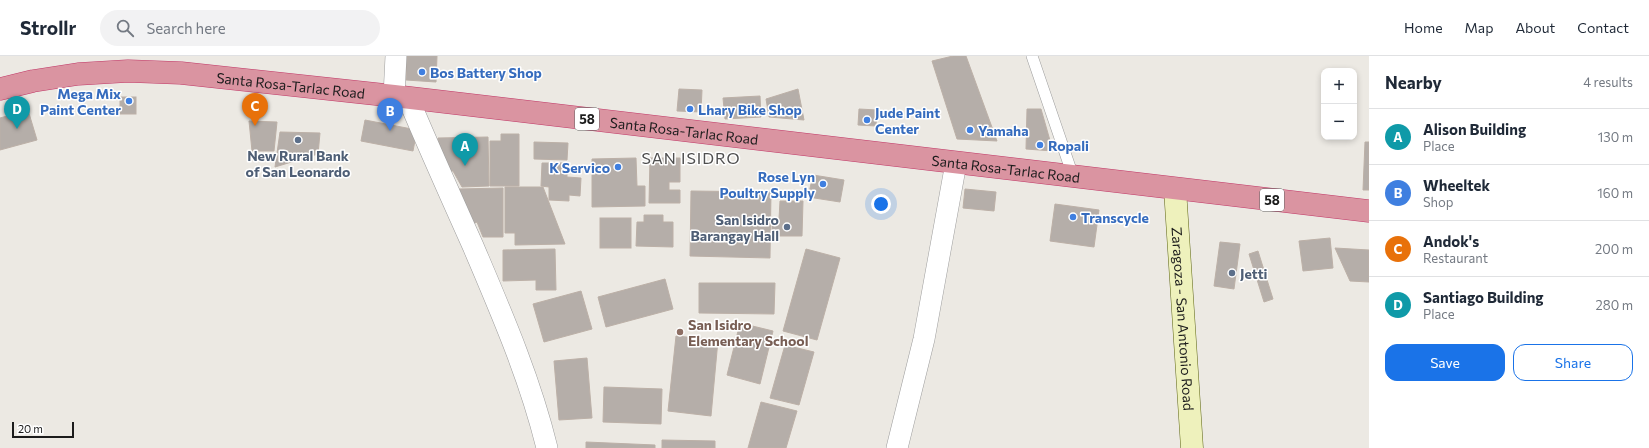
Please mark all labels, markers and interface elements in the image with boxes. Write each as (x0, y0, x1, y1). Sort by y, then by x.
search box (100, 10, 380, 46)
text: Strollr (20, 16, 76, 39)
icon: search (114, 17, 136, 39)
text: Search here (146, 19, 226, 37)
text: Home (1404, 19, 1443, 36)
text: Map (1465, 19, 1493, 36)
text: About (1515, 19, 1555, 36)
text: Contact (1577, 19, 1629, 36)
place label: Bos Battery Shop (430, 64, 542, 81)
marker: Bos Battery Shop (417, 67, 427, 77)
street label: Santa Rosa-Tarlac Road (216, 68, 366, 101)
map controls (1321, 68, 1357, 140)
button: + (1321, 68, 1357, 104)
text: Nearby (1385, 72, 1442, 93)
text: 4 results (1583, 74, 1633, 90)
place label: Mega Mix Paint Center (40, 85, 121, 118)
pin: C (242, 93, 268, 126)
pin: D (4, 96, 30, 129)
marker: Mega Mix Paint Center (124, 96, 134, 106)
pin: B (377, 98, 403, 131)
place label: Lhary Bike Shop (698, 101, 802, 118)
marker: Lhary Bike Shop (685, 104, 695, 114)
place label: Jude Paint Center (875, 104, 940, 137)
button: − (1321, 104, 1357, 140)
road number: 58 (575, 108, 599, 130)
street label: Santa Rosa-Tarlac Road (609, 113, 759, 147)
marker: Jude Paint Center (862, 115, 872, 125)
text: Alison Building (1423, 120, 1526, 138)
place label: Yamaha (978, 122, 1029, 139)
marker: Yamaha (965, 125, 975, 135)
text: A (1393, 129, 1403, 145)
text: 130 m (1598, 129, 1633, 145)
pin: A (452, 133, 478, 166)
marker: New Rural Bank of San Leonardo (293, 135, 303, 145)
place label: Ropali (1048, 137, 1089, 154)
text: Place (1423, 138, 1455, 154)
marker: Ropali (1035, 140, 1045, 150)
place label: New Rural Bank of San Leonardo (246, 147, 350, 180)
district label: SAN ISIDRO (641, 148, 741, 167)
street label: Santa Rosa-Tarlac Road (931, 151, 1081, 185)
place label: K Servico (549, 159, 610, 176)
marker: K Servico (613, 162, 623, 172)
place label: Rose Lyn Poultry Supply (719, 168, 815, 201)
text: Wheeltek (1423, 176, 1490, 194)
marker: Rose Lyn Poultry Supply (818, 179, 828, 189)
text: B (1394, 185, 1402, 201)
text: 160 m (1597, 185, 1633, 201)
road number: 58 (1260, 189, 1284, 211)
your location (871, 194, 891, 214)
text: Shop (1423, 194, 1454, 210)
place label: Transcycle (1081, 209, 1149, 226)
place label: San Isidro Barangay Hall (691, 211, 779, 244)
marker: Transcycle (1068, 212, 1078, 222)
marker: San Isidro Barangay Hall (782, 222, 792, 232)
street label: Zaragoza - San Antonio Road (1169, 226, 1198, 411)
text: Andok's (1423, 232, 1479, 250)
text: C (1394, 241, 1402, 257)
text: 200 m (1595, 241, 1633, 257)
text: Restaurant (1423, 250, 1488, 266)
place label: Jetti (1240, 265, 1268, 282)
marker: Jetti (1227, 268, 1237, 278)
text: Santiago Building (1423, 288, 1544, 306)
text: D (1393, 297, 1403, 313)
text: 280 m (1596, 297, 1633, 313)
text: Place (1423, 306, 1455, 322)
place label: San Isidro Elementary School (688, 316, 808, 349)
marker: San Isidro Elementary School (675, 327, 685, 337)
button: Save (1385, 344, 1505, 381)
button: Share (1513, 344, 1633, 381)
scale bar (12, 420, 74, 439)
text: 20 m (18, 422, 43, 435)

